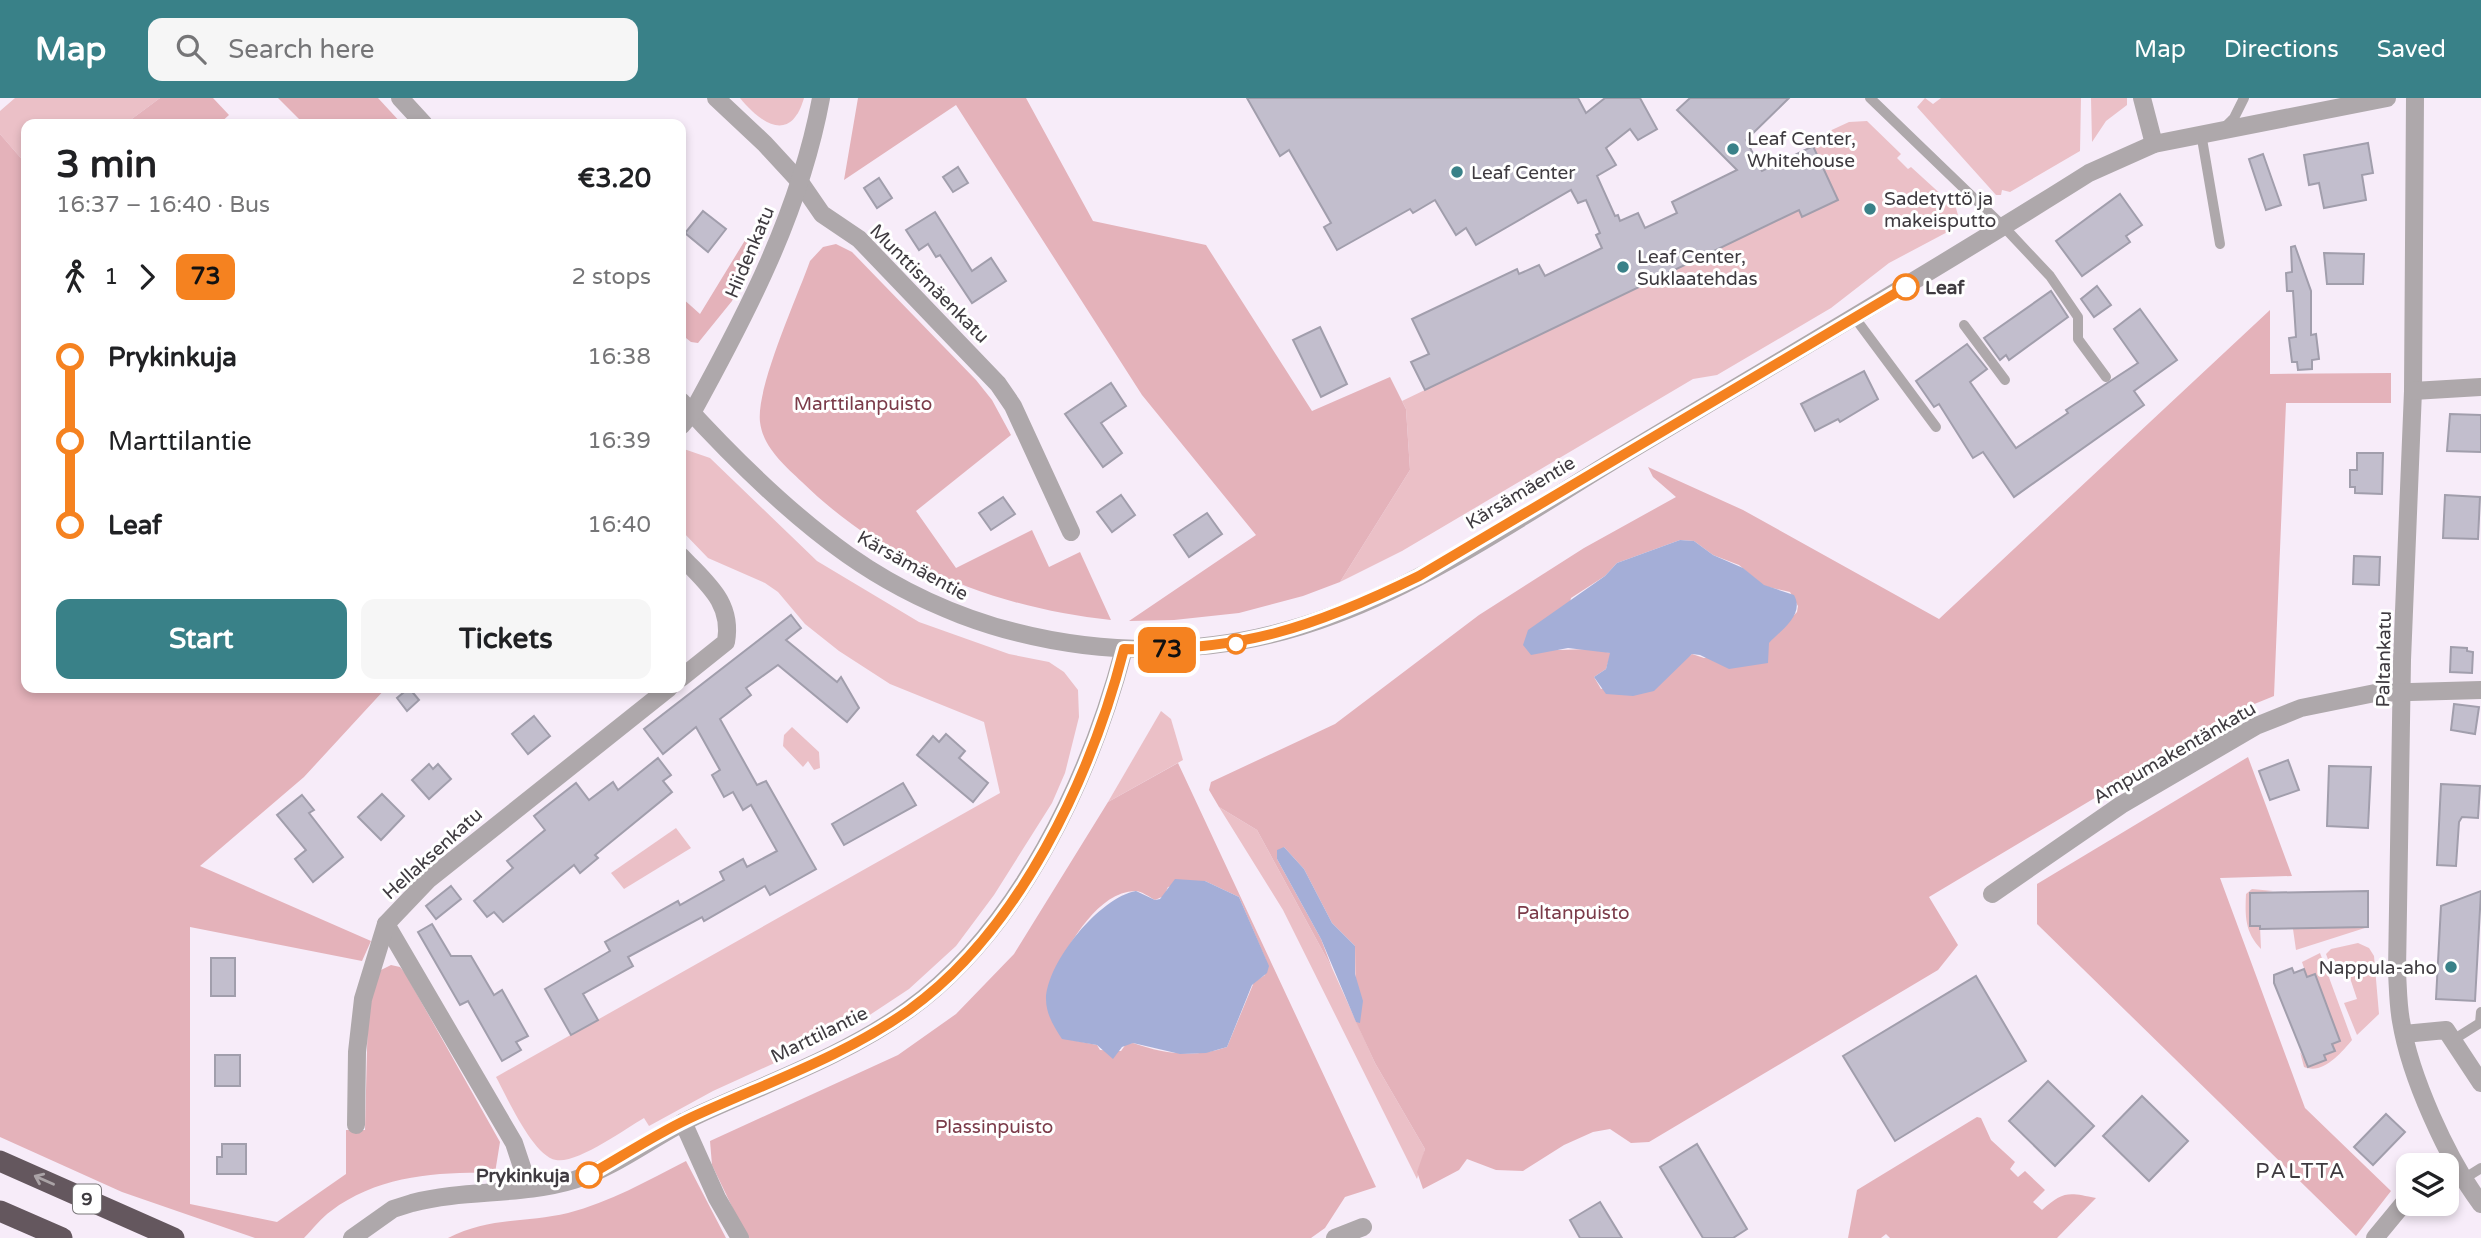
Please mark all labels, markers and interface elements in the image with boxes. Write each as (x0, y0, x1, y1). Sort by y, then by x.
search box (148, 18, 638, 81)
text: Map (35, 30, 106, 69)
icon: search (172, 30, 210, 68)
text: Search here (228, 34, 374, 65)
text: Map (2134, 35, 2186, 64)
text: Directions (2224, 35, 2339, 64)
text: Saved (2377, 35, 2446, 64)
place label: Leaf Center, Whitehouse (1747, 128, 1856, 172)
marker: Leaf Center, Whitehouse (1725, 141, 1741, 157)
text: 3 min (56, 142, 157, 188)
place label: Leaf Center (1471, 162, 1576, 184)
text: €3.20 (578, 163, 651, 194)
marker: Leaf Center (1449, 164, 1465, 180)
place label: Sadetyttö ja makeisputto (1884, 188, 1996, 232)
text: 16:37 – 16:40 · Bus (56, 191, 270, 219)
marker: Sadetyttö ja makeisputto (1862, 201, 1878, 217)
street label: Hiidenkatu (721, 203, 779, 302)
street label: Munttismäenkatu (865, 220, 993, 348)
place label: Leaf Center, Suklaatehdas (1637, 246, 1758, 290)
icon: walk (56, 258, 94, 296)
icon: forward (128, 258, 166, 296)
marker: Leaf Center, Suklaatehdas (1615, 259, 1631, 275)
text: 73 (190, 262, 221, 291)
text: 1 (104, 263, 118, 291)
text: 2 stops (571, 263, 651, 291)
marker: Leaf (1893, 274, 1919, 300)
place label: Leaf (1925, 277, 1965, 299)
text: Prykinkuja (108, 342, 237, 373)
text: 16:38 (587, 343, 651, 371)
park label: Marttilanpuisto (794, 393, 932, 415)
text: Marttilantie (108, 426, 252, 457)
text: 16:39 (587, 427, 651, 455)
street label: Kärsämäentie (1462, 452, 1579, 534)
text: Leaf (108, 510, 162, 541)
text: 16:40 (587, 511, 651, 539)
street label: Kärsämäentie (853, 526, 972, 605)
button: Start (56, 599, 347, 679)
button: Tickets (361, 599, 651, 679)
street label: Paltankatu (2372, 611, 2396, 708)
line badge: 73 (1136, 627, 1198, 673)
unlabelled marker (1226, 634, 1246, 654)
text: 73 (1152, 635, 1182, 664)
street label: Ampumakentänkatu (2089, 697, 2260, 808)
street label: Hellaksenkatu (378, 803, 487, 904)
park label: Paltanpuisto (1516, 902, 1630, 924)
place label: Nappula-aho (2319, 957, 2437, 979)
marker: Nappula-aho (2443, 959, 2459, 975)
street label: Marttilantie (767, 1002, 871, 1068)
park label: Plassinpuisto (935, 1116, 1053, 1138)
map controls (2396, 1153, 2459, 1216)
button: layers (2396, 1153, 2459, 1216)
district label: PALTTA (2255, 1159, 2347, 1184)
marker: Prykinkuja (576, 1162, 602, 1188)
place label: Prykinkuja (476, 1165, 570, 1188)
one-way arrow (34, 1173, 56, 1186)
road number: 9 (73, 1184, 101, 1214)

